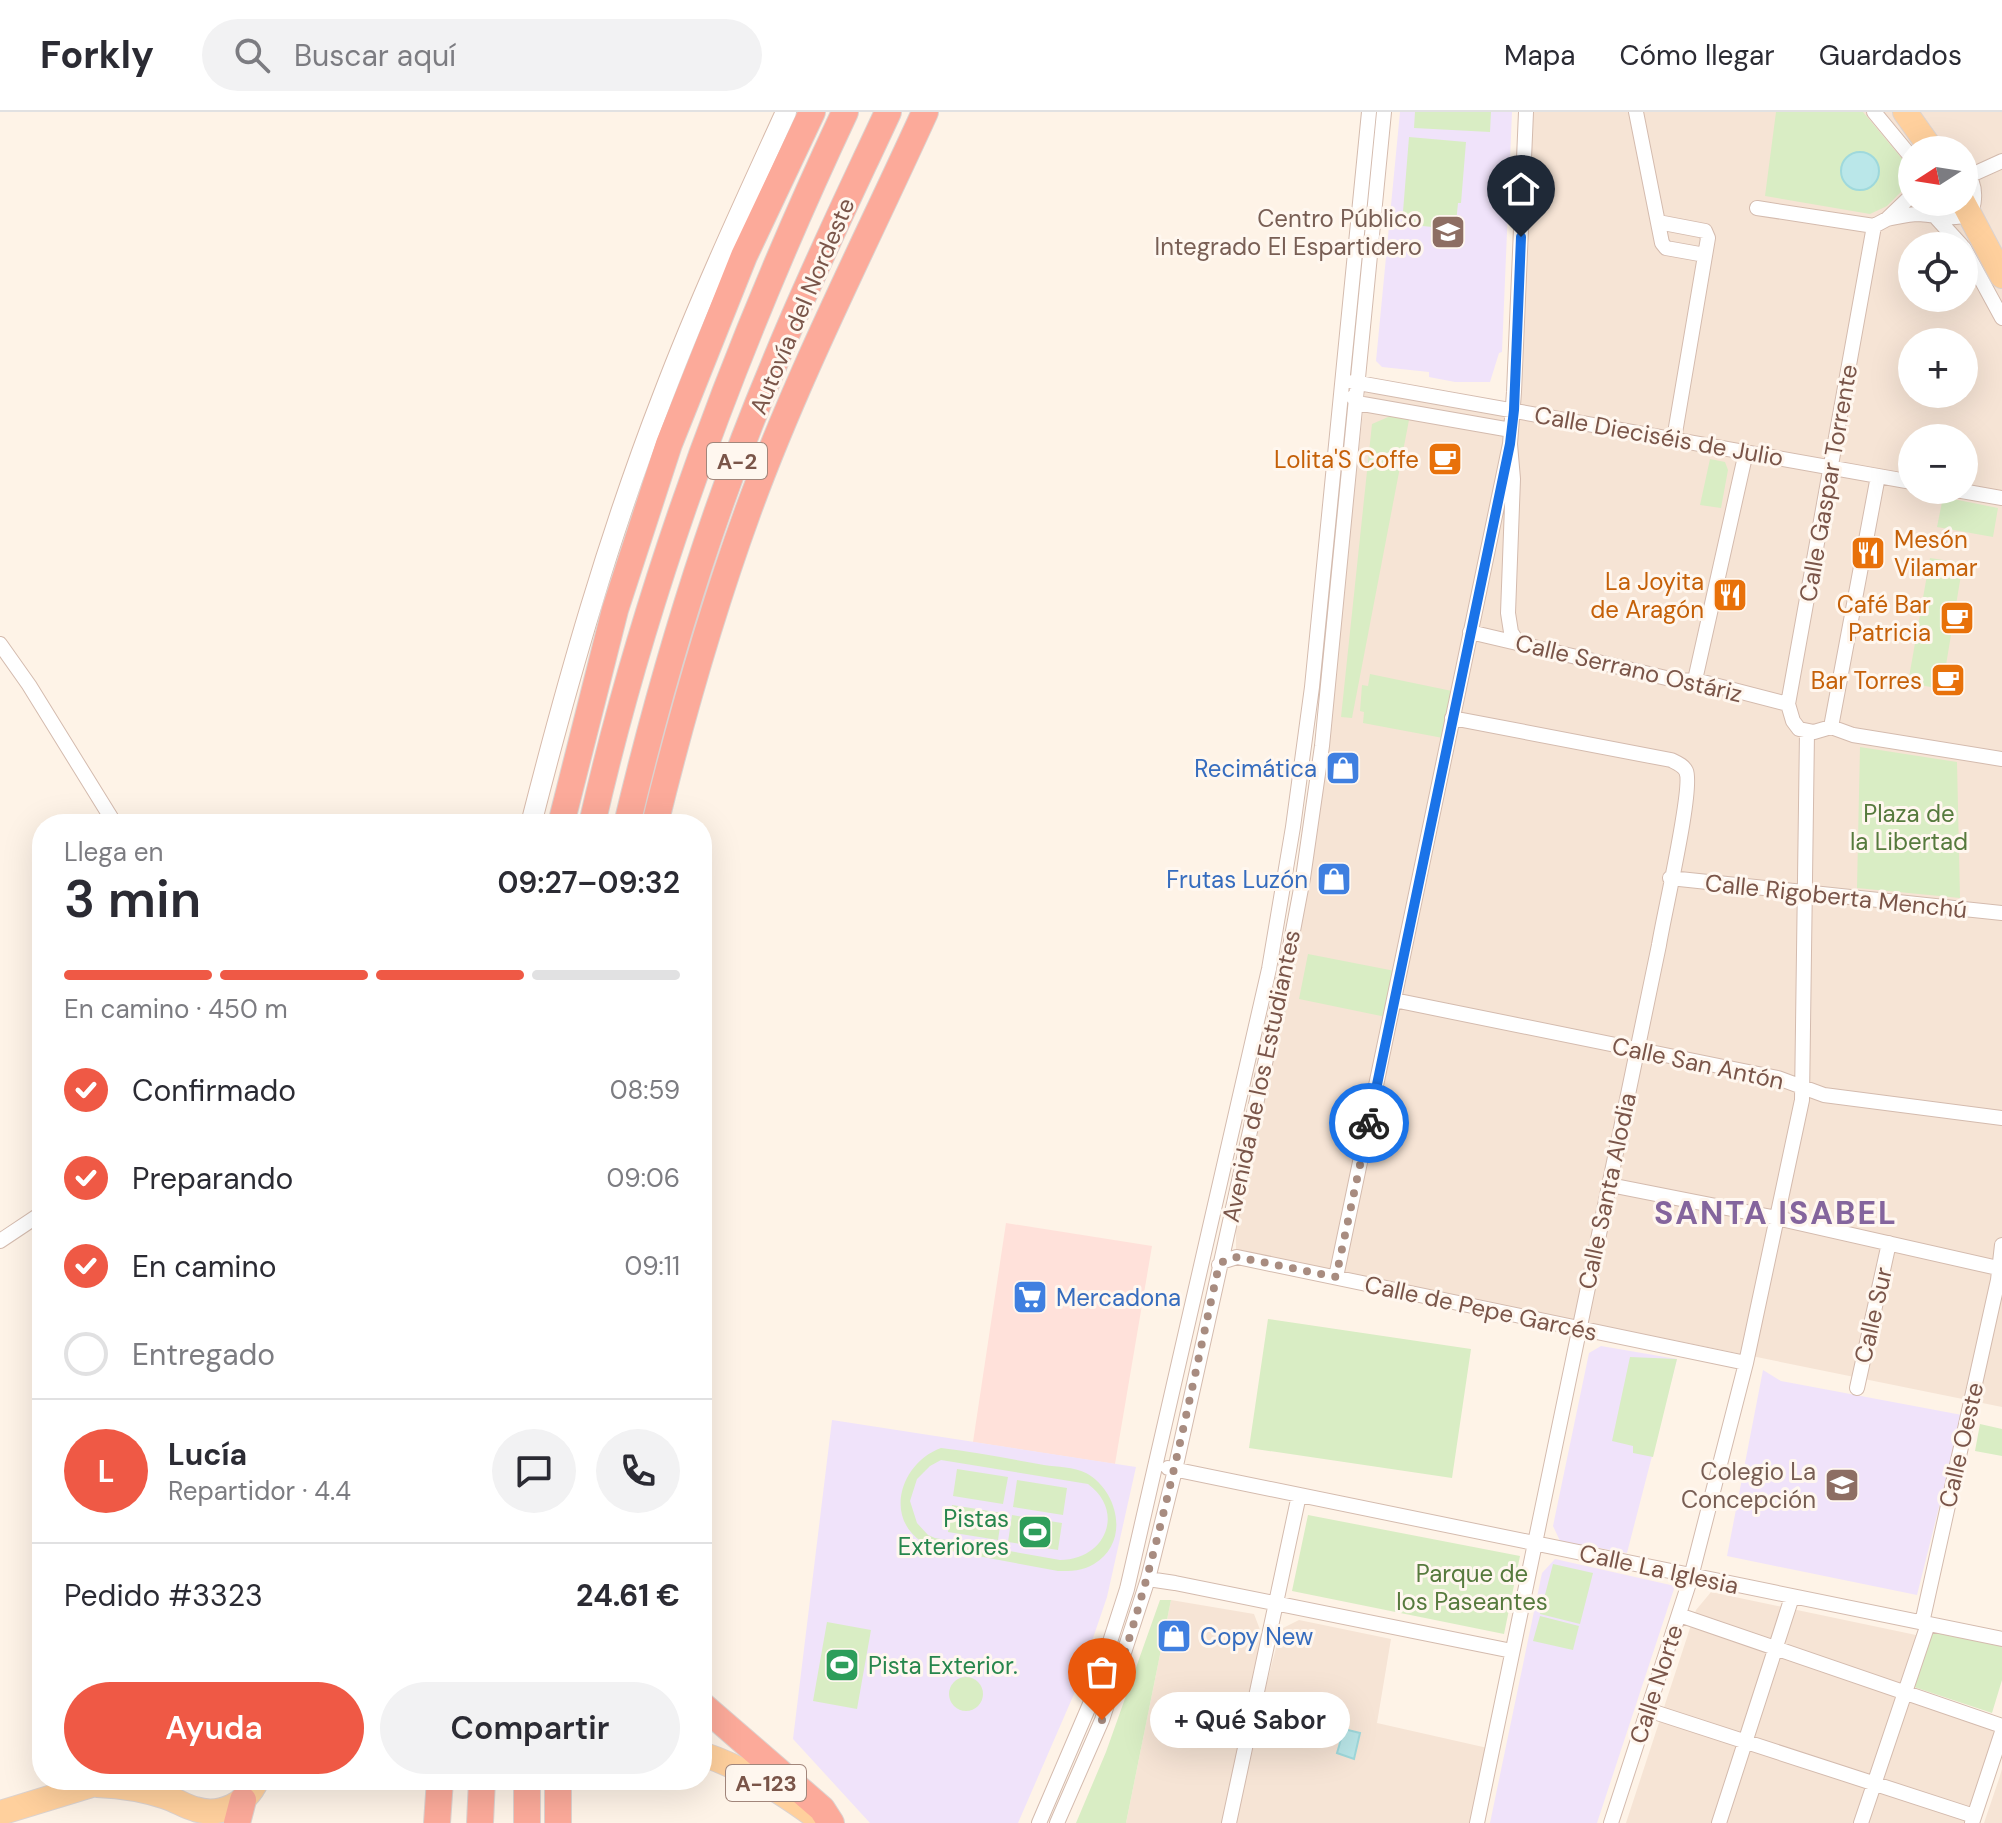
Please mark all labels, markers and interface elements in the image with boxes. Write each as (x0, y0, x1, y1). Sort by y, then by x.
search box (202, 19, 762, 91)
text: Forkly (40, 30, 154, 80)
icon: search (230, 33, 274, 77)
text: Buscar aquí (294, 36, 456, 75)
text: Mapa (1504, 37, 1575, 74)
text: Cómo llegar (1619, 37, 1775, 74)
text: Guardados (1819, 37, 1962, 74)
north arrow (1898, 136, 1978, 216)
map controls (1898, 136, 1978, 504)
pin (1487, 155, 1555, 237)
icon: home (1499, 167, 1543, 211)
street label: Autovía del Nordeste (742, 193, 862, 419)
place label: Centro Público Integrado El Espartidero (1155, 203, 1422, 262)
school or university icon: Centro Público Integrado El Espartidero (1429, 213, 1467, 251)
button: locate (1898, 232, 1978, 312)
button: + (1898, 328, 1978, 408)
street label: Calle Gaspar Torrente (1792, 362, 1864, 604)
street label: Calle Dieciséis de Julio (1532, 399, 1786, 473)
button: − (1898, 424, 1978, 504)
cafe icon: Lolita'S Coffe (1426, 440, 1464, 478)
road number: A-2 (707, 443, 767, 479)
place label: Lolita'S Coffe (1274, 444, 1419, 475)
place label: Mesón Vilamar (1894, 524, 1978, 583)
restaurant icon: Mesón Vilamar (1849, 534, 1887, 572)
place label: La Joyita de Aragón (1590, 566, 1704, 625)
restaurant icon: La Joyita de Aragón (1711, 576, 1749, 614)
place label: Café Bar Patricia (1837, 589, 1931, 648)
cafe icon: Café Bar Patricia (1938, 599, 1976, 637)
street label: Calle Serrano Ostáriz (1513, 627, 1745, 709)
cafe icon: Bar Torres (1929, 661, 1967, 699)
place label: Bar Torres (1811, 665, 1922, 696)
shop icon: Recimática (1324, 749, 1362, 787)
place label: Recimática (1194, 753, 1317, 784)
park label: Plaza de la Libertad (1850, 798, 1968, 857)
text: Llega en (64, 835, 163, 869)
shop icon: Frutas Luzón (1315, 860, 1353, 898)
text: 09:27–09:32 (497, 863, 680, 902)
place label: Frutas Luzón (1166, 864, 1308, 895)
text: 3 min (64, 865, 201, 933)
street label: Calle Rigoberta Menchú (1703, 867, 1969, 925)
street label: Avenida de los Estudiantes (1215, 927, 1307, 1225)
text: En camino · 450 m (64, 992, 288, 1026)
street label: Calle San Antón (1609, 1030, 1787, 1096)
icon: check (64, 1068, 108, 1112)
text: Confirmado (132, 1071, 296, 1110)
text: 08:59 (610, 1073, 680, 1107)
courier (1329, 1083, 1409, 1163)
street label: Calle Santa Alodia (1571, 1090, 1643, 1292)
icon: bike (1347, 1101, 1391, 1145)
icon: check (64, 1156, 108, 1200)
text: Preparando (132, 1159, 293, 1198)
text: 09:06 (607, 1161, 680, 1195)
district label: SANTA ISABEL (1654, 1192, 1898, 1234)
icon: check (64, 1244, 108, 1288)
text: En camino (132, 1247, 277, 1286)
text: 09:11 (624, 1249, 680, 1283)
street label: Calle Sur (1847, 1264, 1899, 1366)
street label: Calle de Pepe Garcés (1362, 1268, 1600, 1348)
supermarket icon: Mercadona (1011, 1278, 1049, 1316)
place label: Mercadona (1056, 1282, 1181, 1313)
text: Entregado (132, 1335, 275, 1374)
street label: Calle Oeste (1932, 1379, 1990, 1511)
button: chat (492, 1429, 576, 1513)
button: phone (596, 1429, 680, 1513)
text: Lucía (168, 1435, 247, 1474)
text: L (98, 1452, 114, 1491)
place label: Colegio La Concepción (1681, 1456, 1816, 1515)
school or university icon: Colegio La Concepción (1823, 1466, 1861, 1504)
text: Repartidor · 4.4 (168, 1474, 351, 1508)
place label: Pistas Exteriores (898, 1503, 1009, 1562)
sports icon: Pistas Exteriores (1016, 1513, 1054, 1551)
street label: Calle La Iglesia (1577, 1537, 1741, 1601)
park label: Parque de los Paseantes (1396, 1558, 1548, 1617)
text: Pedido #3323 (64, 1576, 263, 1615)
text: 24.61 € (576, 1576, 680, 1615)
shop icon: Copy New (1155, 1617, 1193, 1655)
place label: Copy New (1200, 1621, 1313, 1652)
street label: Calle Norte (1622, 1621, 1690, 1747)
pin (1068, 1638, 1136, 1720)
sports icon: Pista Exterior. (823, 1646, 861, 1684)
place label: Pista Exterior. (868, 1650, 1018, 1681)
icon: bag (1080, 1650, 1124, 1694)
button: Ayuda (64, 1682, 364, 1774)
button: Compartir (380, 1682, 680, 1774)
callout: + Qué Sabor (1150, 1692, 1350, 1748)
text: + Qué Sabor (1174, 1703, 1326, 1737)
road number: A-123 (726, 1765, 806, 1801)

